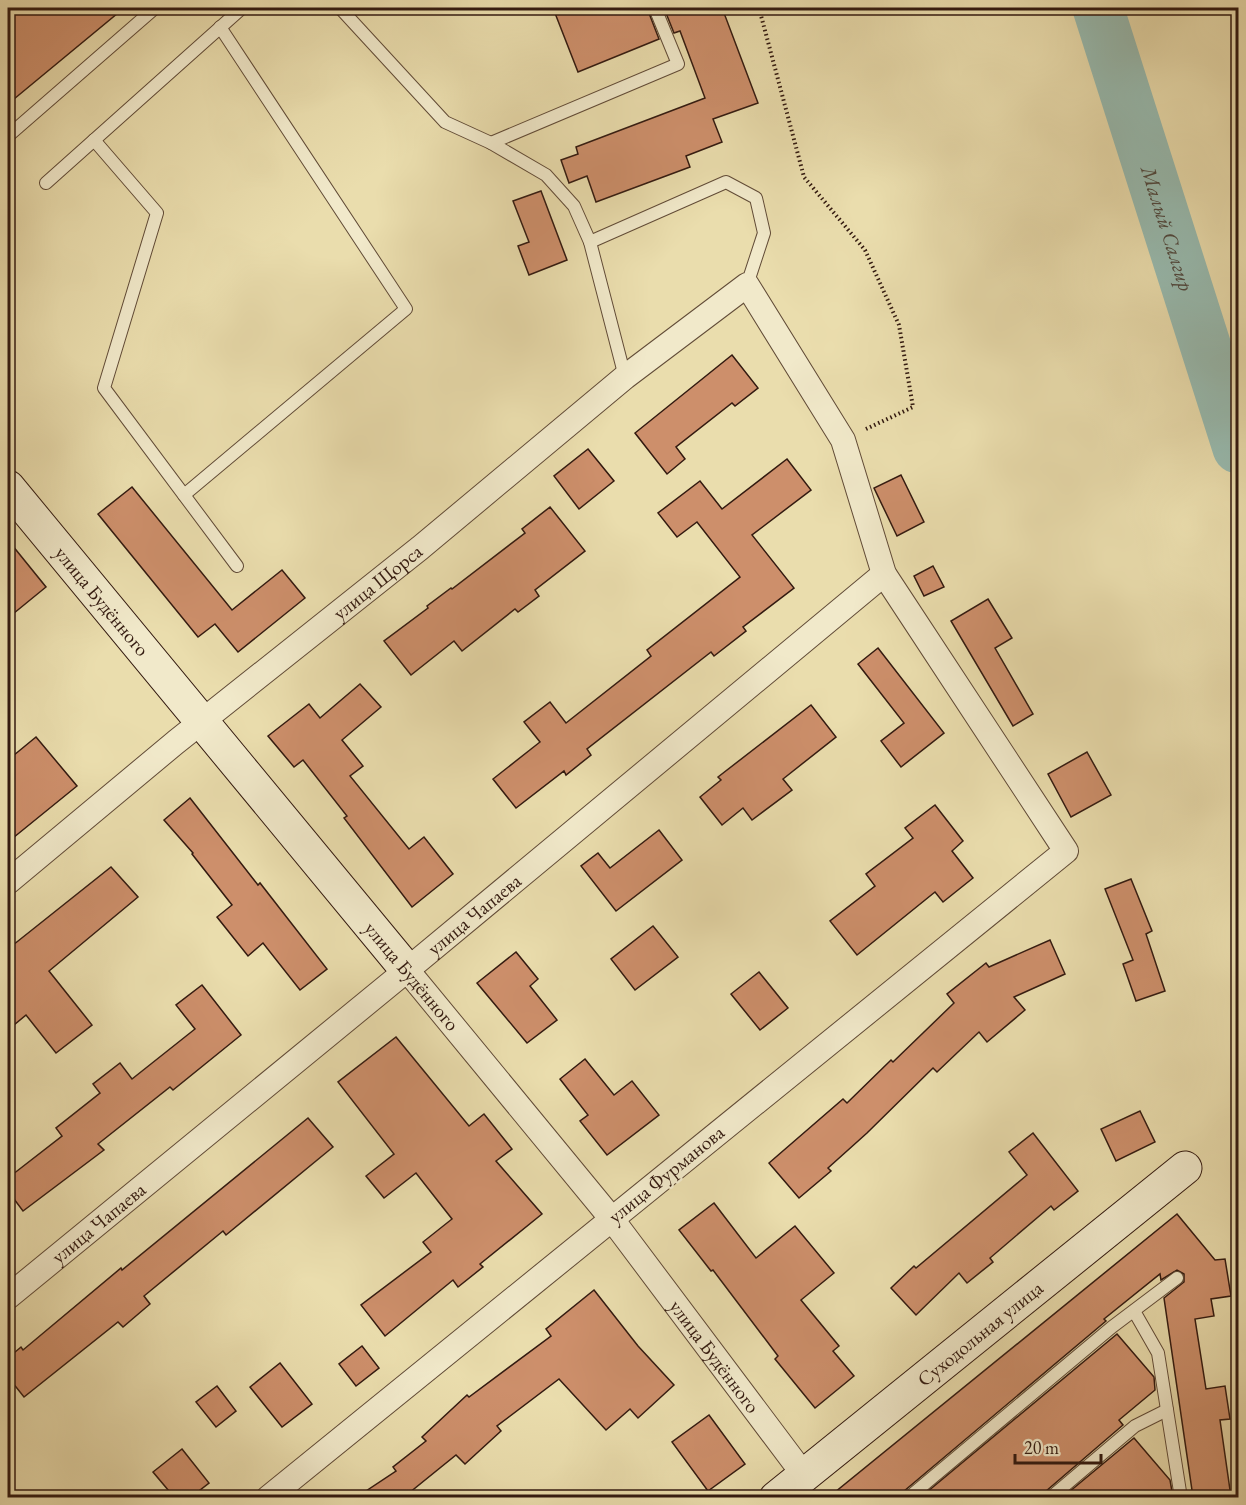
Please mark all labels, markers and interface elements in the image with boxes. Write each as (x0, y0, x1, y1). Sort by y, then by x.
water label: Малый Салгир (1135, 160, 1201, 295)
street label: улица Щорса (327, 538, 428, 625)
street label: улица Будённого (49, 541, 155, 662)
street label: улица Чапаева (422, 868, 526, 961)
street label: улица Будённого (359, 916, 466, 1036)
street label: улица Фурманова (603, 1119, 729, 1229)
street label: улица Чапаева (46, 1176, 151, 1269)
street label: Суходольная улица (912, 1275, 1048, 1392)
street label: улица Будённого (664, 1294, 766, 1418)
scale bar (1015, 1427, 1100, 1465)
text: 20 m (1024, 1436, 1059, 1459)

